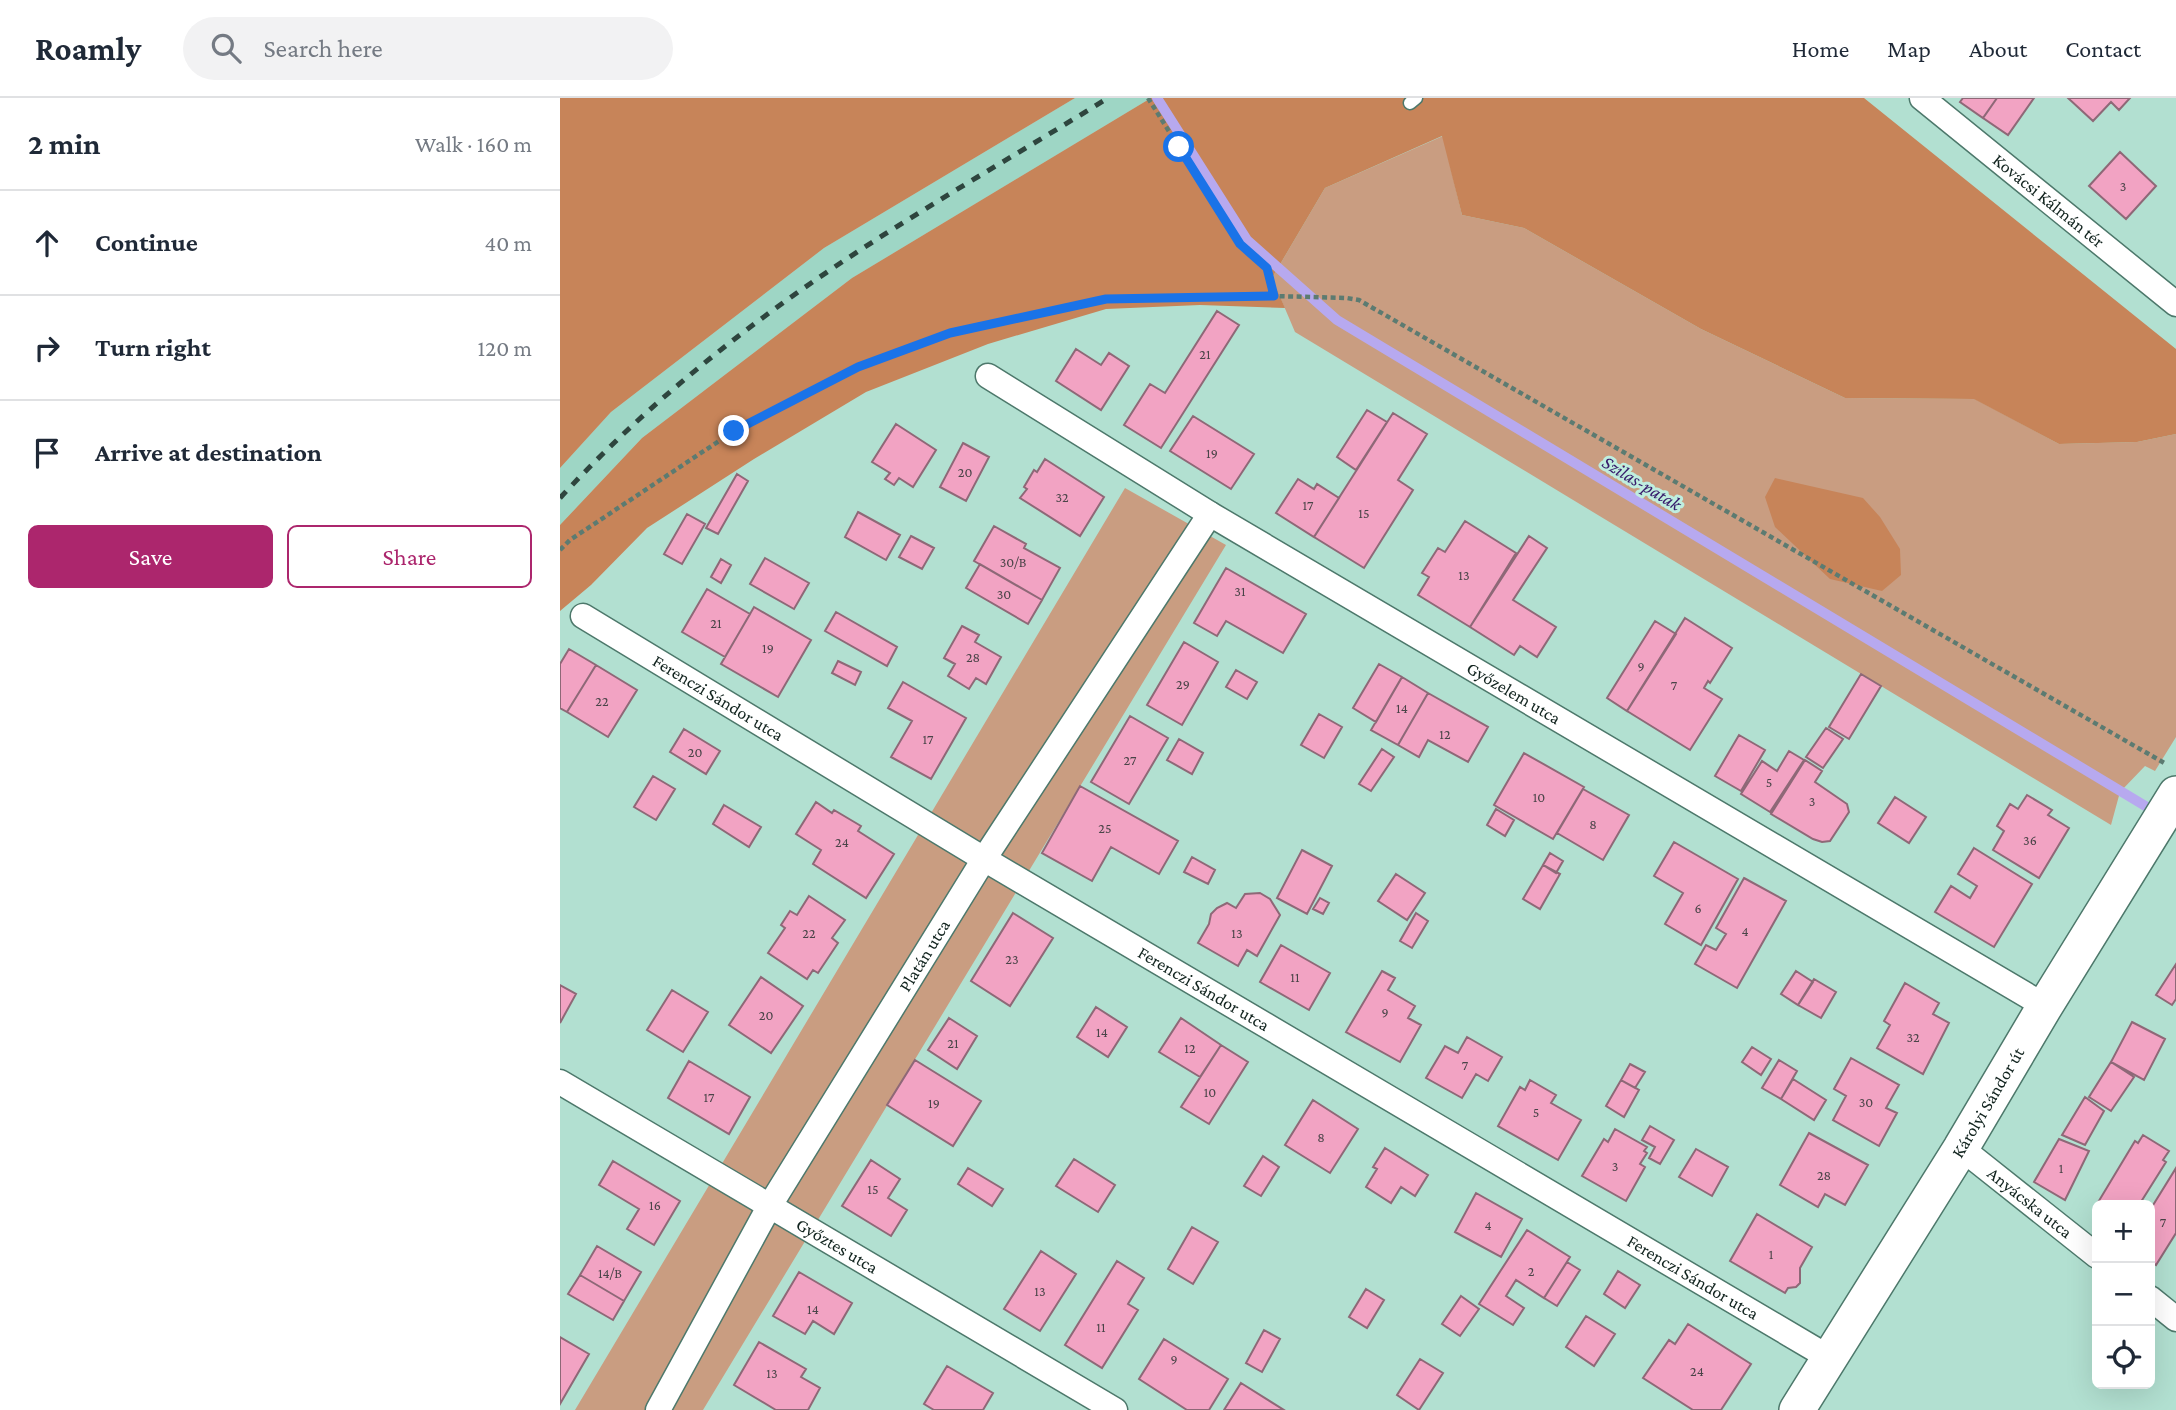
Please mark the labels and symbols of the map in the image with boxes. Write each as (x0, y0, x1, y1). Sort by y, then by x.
route start (1163, 131, 1194, 162)
street label: Kovácsi Kálmán tér (1989, 150, 2109, 252)
house number: 3 (2120, 178, 2126, 194)
house number: 21 (1199, 346, 1211, 362)
route end (718, 415, 749, 446)
house number: 19 (1206, 445, 1218, 461)
water label: Szilas-patak (1599, 451, 1686, 515)
house number: 20 (958, 464, 972, 480)
house number: 32 (1055, 489, 1069, 505)
house number: 17 (1302, 497, 1314, 513)
house number: 15 (1358, 505, 1370, 521)
house number: 30/B (1000, 554, 1027, 570)
house number: 13 (1458, 567, 1470, 583)
house number: 31 (1234, 583, 1246, 599)
house number: 30 (997, 586, 1011, 602)
house number: 21 (710, 615, 722, 631)
house number: 19 (762, 640, 774, 656)
house number: 28 (966, 649, 980, 665)
street label: Ferenczi Sándor utca (649, 651, 787, 745)
street label: Győzelem utca (1463, 658, 1564, 728)
house number: 9 (1637, 658, 1645, 674)
house number: 29 (1176, 676, 1190, 692)
house number: 7 (1671, 677, 1678, 693)
house number: 22 (595, 693, 609, 709)
house number: 14 (1396, 700, 1408, 716)
house number: 12 (1439, 726, 1451, 742)
house number: 17 (922, 731, 934, 747)
house number: 20 (688, 744, 702, 760)
house number: 27 (1124, 752, 1137, 768)
house number: 5 (1766, 774, 1772, 790)
house number: 10 (1533, 789, 1545, 805)
house number: 3 (1809, 793, 1815, 809)
house number: 8 (1589, 816, 1597, 832)
house number: 25 (1098, 820, 1112, 836)
house number: 36 (2023, 832, 2037, 848)
house number: 24 (835, 834, 849, 850)
house number: 6 (1694, 900, 1702, 916)
street label: Platán utca (895, 916, 954, 995)
house number: 4 (1741, 923, 1749, 939)
house number: 22 (802, 925, 816, 941)
house number: 13 (1231, 925, 1243, 941)
street label: Ferenczi Sándor utca (1134, 942, 1273, 1035)
house number: 23 (1005, 951, 1019, 967)
house number: 11 (1290, 969, 1300, 985)
house number: 9 (1381, 1004, 1389, 1020)
house number: 20 (759, 1007, 773, 1023)
house number: 14 (1096, 1024, 1108, 1040)
house number: 32 (1906, 1029, 1920, 1045)
house number: 21 (947, 1035, 959, 1051)
house number: 12 (1184, 1040, 1196, 1056)
street label: Károlyi Sándor út (1947, 1043, 2029, 1161)
house number: 7 (1462, 1057, 1469, 1073)
house number: 10 (1204, 1084, 1216, 1100)
house number: 17 (703, 1089, 715, 1105)
house number: 30 (1859, 1094, 1873, 1110)
house number: 19 (928, 1095, 940, 1111)
house number: 5 (1533, 1104, 1539, 1120)
house number: 8 (1317, 1129, 1325, 1145)
house number: 3 (1612, 1158, 1618, 1174)
house number: 1 (2059, 1160, 2064, 1176)
street label: Anyácska utca (1984, 1163, 2076, 1242)
house number: 28 (1817, 1167, 1831, 1183)
house number: 15 (867, 1181, 879, 1197)
house number: 16 (649, 1197, 661, 1213)
street label: Győztes utca (793, 1214, 882, 1278)
house number: 7 (2160, 1214, 2167, 1230)
house number: 4 (1484, 1217, 1492, 1233)
street label: Ferenczi Sándor utca (1624, 1231, 1762, 1324)
house number: 1 (1769, 1246, 1774, 1262)
house number: 2 (1528, 1263, 1535, 1279)
house number: 14/B (598, 1265, 622, 1281)
house number: 13 (1034, 1283, 1046, 1299)
house number: 14 (807, 1301, 819, 1317)
house number: 11 (1096, 1319, 1106, 1335)
house number: 9 (1170, 1351, 1178, 1367)
house number: 24 (1690, 1363, 1704, 1379)
house number: 13 (766, 1365, 778, 1381)

